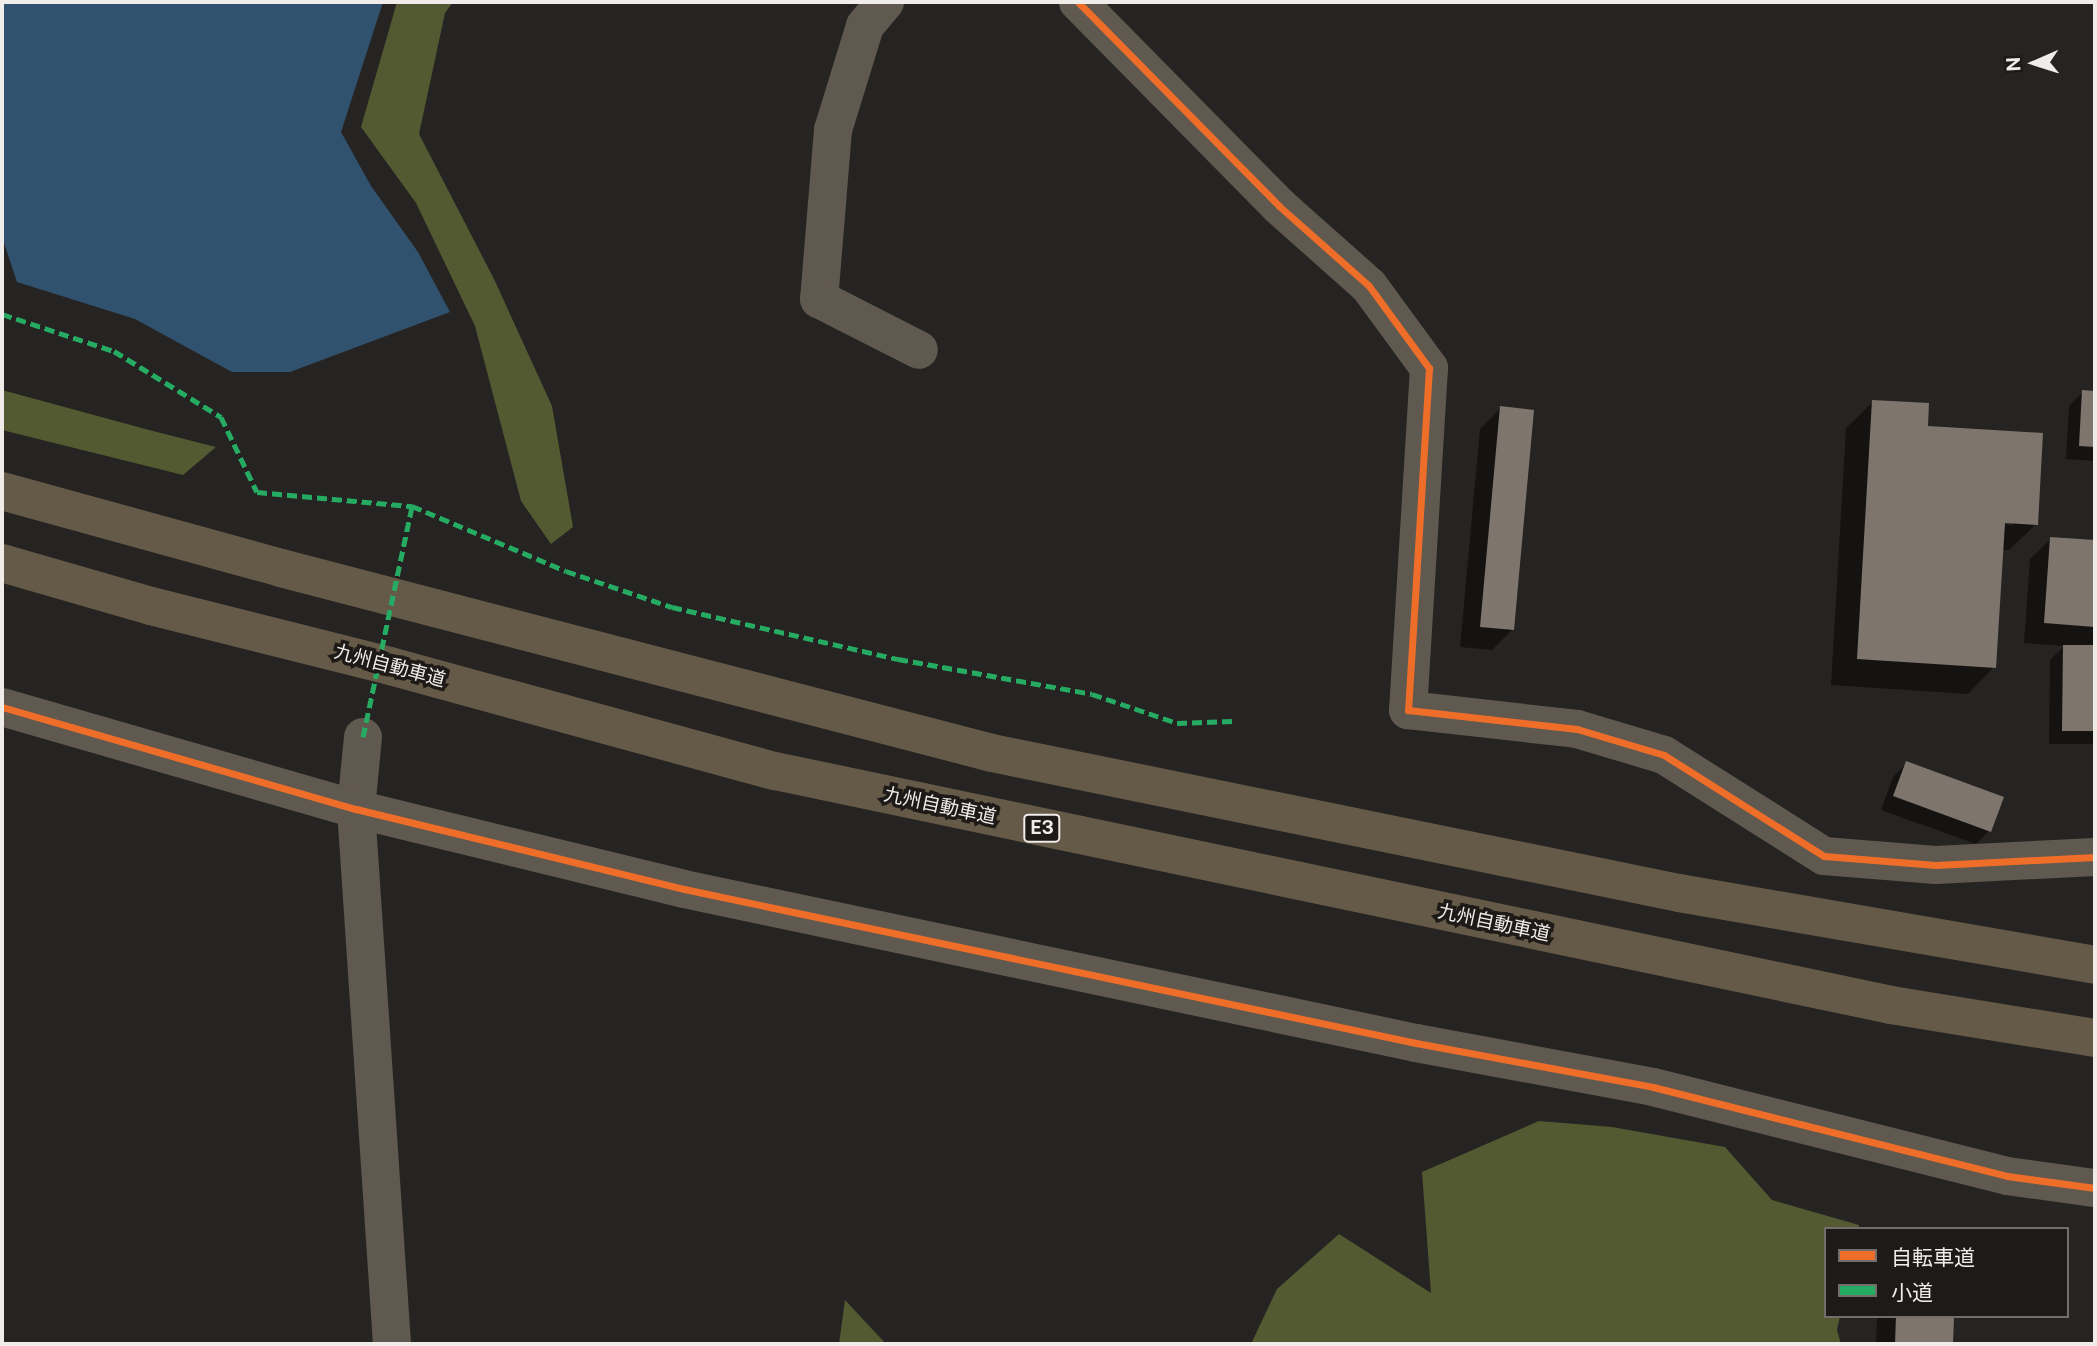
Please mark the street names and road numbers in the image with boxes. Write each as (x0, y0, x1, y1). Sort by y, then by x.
street label: 九州自動車道 (332, 640, 448, 692)
street label: 九州自動車道 (882, 783, 998, 829)
road number: E3 (1023, 814, 1061, 842)
street label: 九州自動車道 (1436, 900, 1552, 946)

